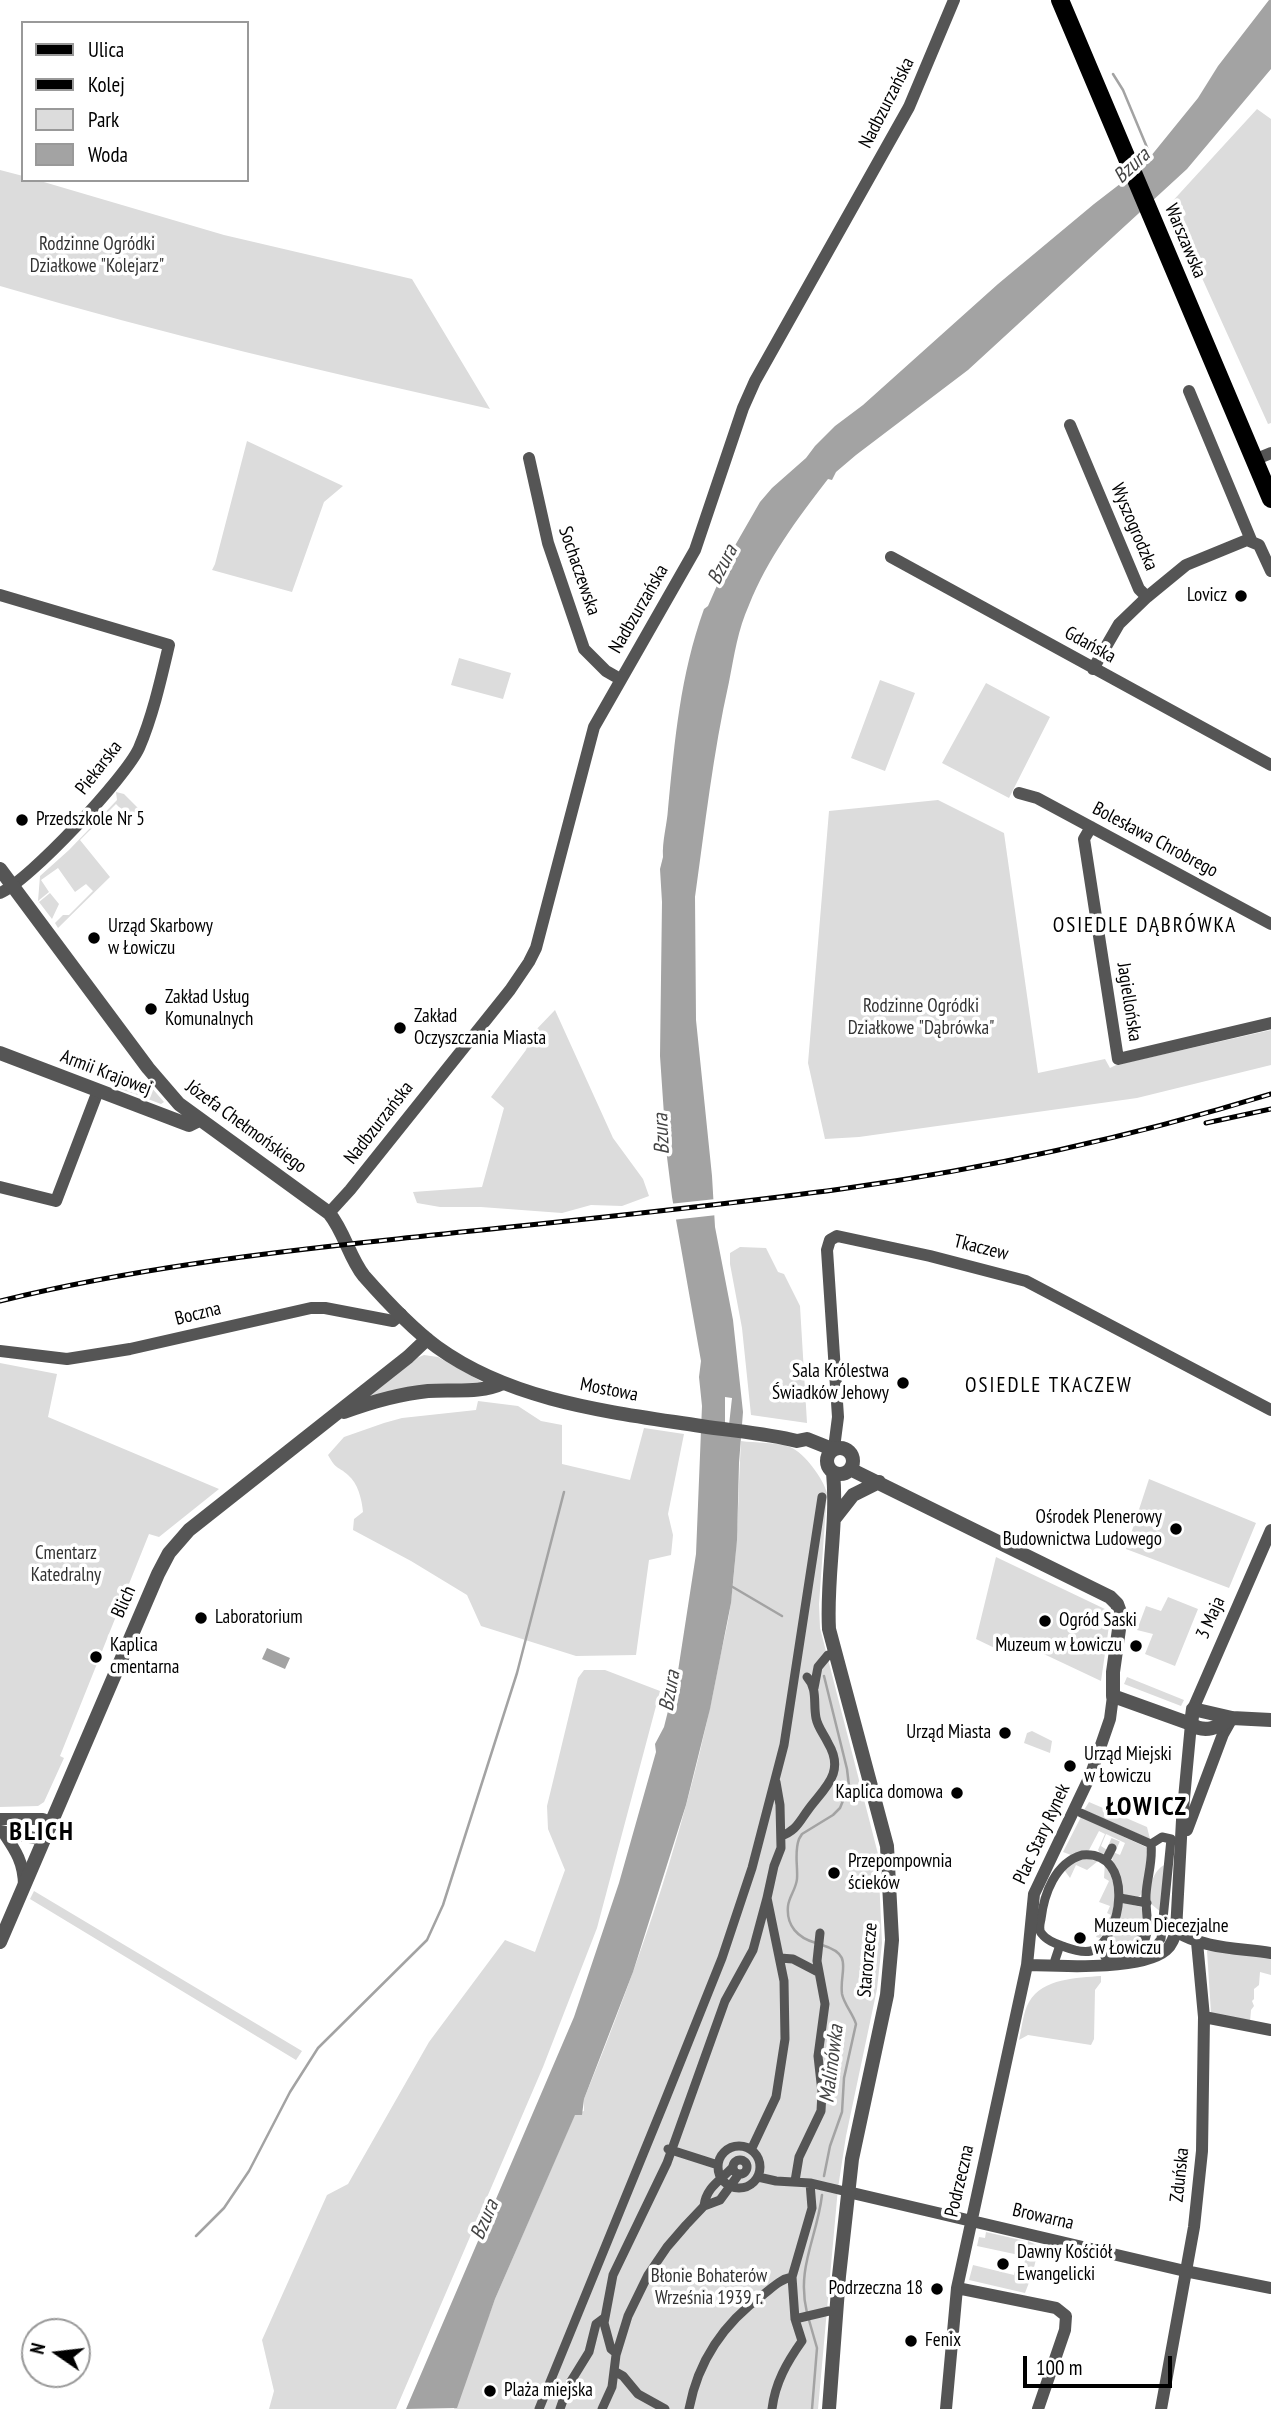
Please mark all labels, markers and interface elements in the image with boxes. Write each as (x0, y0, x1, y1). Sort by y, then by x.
legend (21, 21, 248, 182)
text: Ulica (88, 36, 124, 63)
street label: Nadbzurzańska (854, 54, 920, 152)
text: Kolej (88, 71, 125, 98)
text: Park (88, 106, 119, 133)
text: Woda (88, 141, 128, 168)
water label: Bzura (1109, 143, 1155, 189)
street label: Warszawska (1159, 200, 1211, 282)
park label: Rodzinne Ogródki Działkowe "Kolejarz" (30, 234, 164, 278)
street label: Wyszogrodzka (1105, 480, 1163, 574)
street label: Sochaczewska (553, 524, 605, 618)
water label: Bzura (703, 541, 743, 589)
street label: Nadbzurzańska (604, 561, 674, 657)
place label: Lovicz (1187, 585, 1227, 607)
marker: Lovicz (1233, 588, 1249, 604)
street label: Gdańska (1060, 622, 1120, 668)
street label: Piekarska (71, 737, 127, 799)
street label: Bolesława Chrobrego (1088, 797, 1222, 883)
place label: Przedszkole Nr 5 (36, 809, 145, 831)
marker: Przedszkole Nr 5 (14, 812, 30, 828)
district label: OSIEDLE DĄBRÓWKA (1055, 913, 1235, 939)
place label: Urząd Skarbowy w Łowiczu (108, 916, 213, 960)
marker: Urząd Skarbowy w Łowiczu (86, 930, 102, 946)
street label: Jagiellońska (1112, 961, 1146, 1043)
place label: Zakład Usług Komunalnych (165, 987, 253, 1031)
park label: Rodzinne Ogródki Działkowe "Dąbrówka" (848, 996, 994, 1040)
marker: Zakład Usług Komunalnych (143, 1001, 159, 1017)
place label: Zakład Oczyszczania Miasta (414, 1006, 546, 1050)
marker: Zakład Oczyszczania Miasta (392, 1020, 408, 1036)
street label: Armii Krajowej (57, 1045, 155, 1101)
street label: Józefa Chełmońskiego (181, 1076, 311, 1178)
street label: Nadbzurzańska (340, 1077, 418, 1169)
water label: Bzura (649, 1113, 675, 1155)
street label: Tkaczew (951, 1230, 1011, 1266)
street label: Boczna (173, 1297, 223, 1331)
place label: Sala Królestwa Świadków Jehowy (772, 1361, 889, 1405)
street label: Mostowa (578, 1373, 640, 1407)
district label: OSIEDLE TKACZEW (967, 1373, 1131, 1399)
marker: Sala Królestwa Świadków Jehowy (895, 1375, 911, 1391)
place label: Ośrodek Plenerowy Budownictwa Ludowego (1003, 1507, 1162, 1551)
marker: Ośrodek Plenerowy Budownictwa Ludowego (1168, 1521, 1184, 1537)
park label: Cmentarz Katedralny (31, 1543, 101, 1587)
street label: Blich (107, 1582, 141, 1622)
street label: 3 Maja (1192, 1593, 1230, 1643)
place label: Laboratorium (215, 1607, 303, 1629)
marker: Laboratorium (193, 1610, 209, 1626)
place label: Ogród Saski (1059, 1610, 1137, 1632)
marker: Ogród Saski (1037, 1613, 1053, 1629)
place label: Kaplica cmentarna (110, 1635, 179, 1679)
place label: Muzeum w Łowiczu (995, 1635, 1122, 1657)
marker: Muzeum w Łowiczu (1128, 1638, 1144, 1654)
marker: Kaplica cmentarna (88, 1649, 104, 1665)
water label: Bzura (654, 1669, 686, 1713)
place label: Urząd Miasta (906, 1722, 991, 1744)
marker: Urząd Miasta (997, 1725, 1013, 1741)
place label: Urząd Miejski w Łowiczu (1084, 1744, 1172, 1788)
marker: Urząd Miejski w Łowiczu (1062, 1758, 1078, 1774)
street label: Plac Stary Rynek (1009, 1780, 1075, 1888)
place label: Kaplica domowa (836, 1782, 943, 1804)
marker: Kaplica domowa (949, 1785, 965, 1801)
district label: ŁOWICZ (1107, 1792, 1187, 1824)
district label: BLICH (10, 1817, 74, 1849)
place label: Przepompownia ścieków (848, 1851, 952, 1895)
marker: Przepompownia ścieków (826, 1865, 842, 1881)
place label: Muzeum Diecezjalne w Łowiczu (1094, 1916, 1229, 1960)
street label: Starorzecze (853, 1922, 883, 1998)
marker: Muzeum Diecezjalne w Łowiczu (1072, 1930, 1088, 1946)
water label: Malinówka (815, 2024, 849, 2104)
street label: Podrzeczna (941, 2143, 979, 2219)
street label: Zduńska (1166, 2147, 1194, 2203)
water label: Bzura (465, 2196, 505, 2244)
street label: Browarna (1010, 2199, 1076, 2235)
place label: Dawny Kościół Ewangelicki (1017, 2242, 1112, 2286)
marker: Dawny Kościół Ewangelicki (995, 2256, 1011, 2272)
park label: Błonie Bohaterów Września 1939 r. (651, 2266, 767, 2310)
place label: Podrzeczna 18 (829, 2278, 923, 2300)
marker: Podrzeczna 18 (929, 2281, 945, 2297)
north arrow (21, 2318, 91, 2388)
place label: Fenix (925, 2330, 961, 2352)
marker: Fenix (903, 2333, 919, 2349)
text: N (25, 2341, 50, 2356)
scale bar (1026, 2342, 1175, 2386)
text: 100 m (1036, 2354, 1082, 2381)
place label: Plaża miejska (504, 2380, 593, 2402)
marker: Plaża miejska (482, 2383, 498, 2399)

